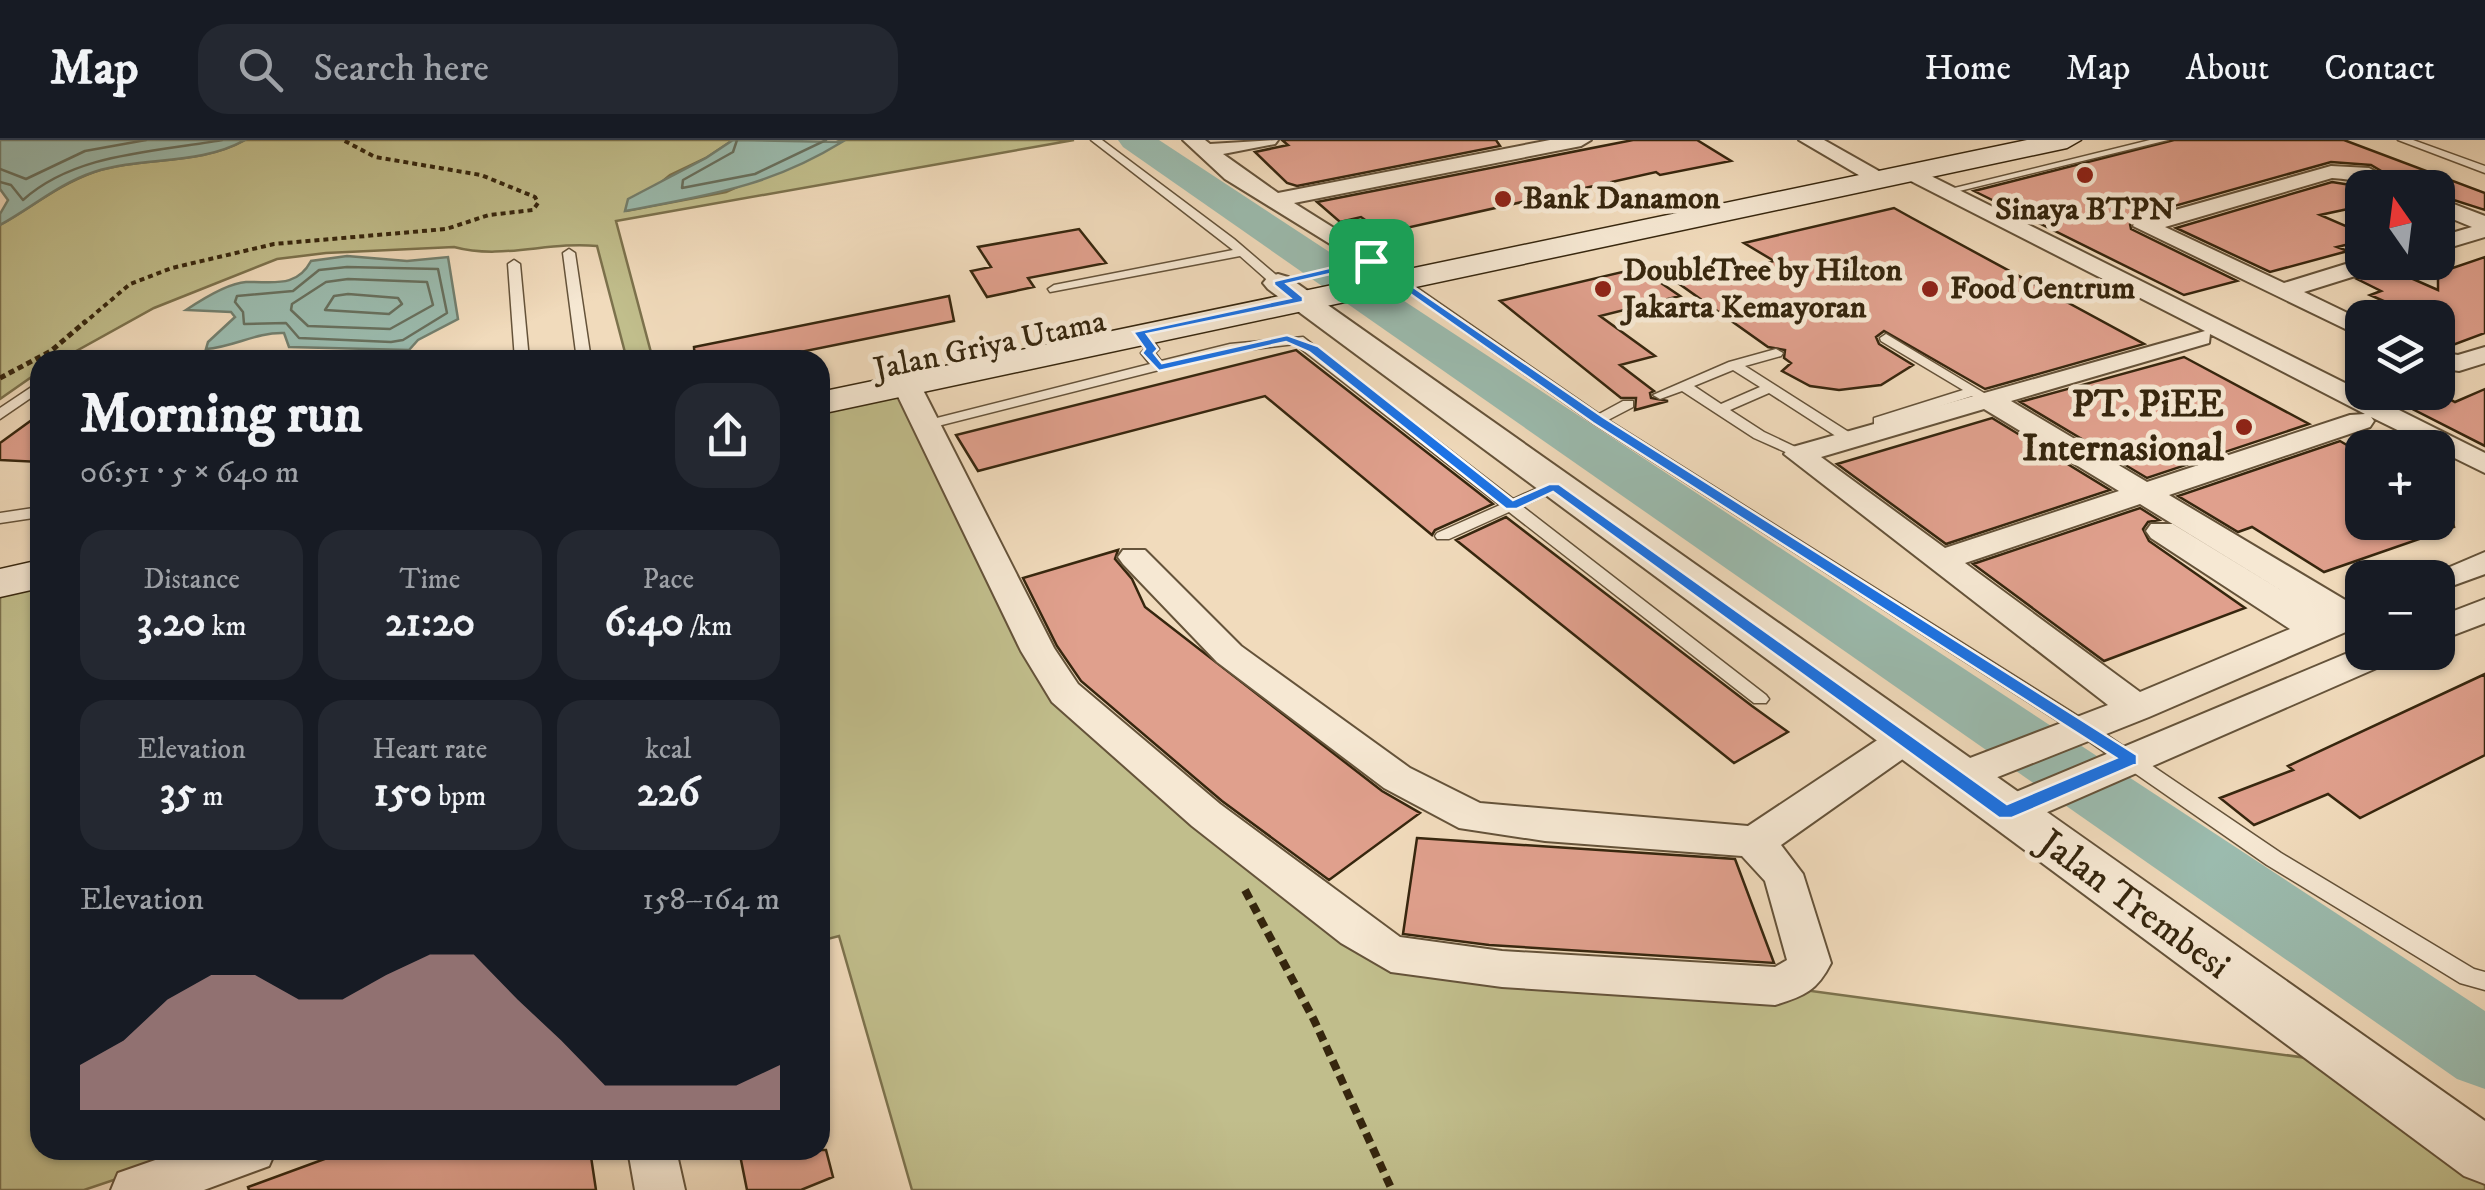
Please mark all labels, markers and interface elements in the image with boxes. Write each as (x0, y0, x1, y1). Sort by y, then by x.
search box (198, 24, 898, 114)
text: Map (50, 39, 138, 99)
icon: search (233, 42, 288, 97)
text: Search here (313, 45, 489, 93)
text: Home (1924, 47, 2011, 91)
text: Map (2066, 47, 2130, 91)
text: About (2185, 47, 2269, 91)
text: Contact (2324, 47, 2435, 91)
marker: Sinaya BTPN (2074, 164, 2096, 186)
north arrow (2345, 170, 2455, 280)
map controls (2345, 170, 2455, 670)
place label: Bank Danamon (1523, 179, 1721, 219)
marker: Bank Danamon (1492, 188, 1514, 210)
place label: Sinaya BTPN (1995, 190, 2175, 230)
pin (1329, 219, 1414, 304)
icon: arrive (1344, 234, 1399, 289)
place label: DoubleTree by Hilton Jakarta Kemayoran (1620, 251, 1902, 328)
place label: Food Centrum (1950, 269, 2135, 309)
marker: DoubleTree by Hilton Jakarta Kemayoran (1592, 278, 1614, 300)
marker: Food Centrum (1919, 278, 1941, 300)
button: layers (2345, 300, 2455, 410)
street label: Jalan Griya Utama (867, 302, 1110, 391)
text: Morning run (80, 381, 362, 450)
place label: PT. PiEE Internasional (2022, 381, 2225, 473)
button: share (675, 383, 780, 488)
marker: PT. PiEE Internasional (2233, 416, 2255, 438)
button: + (2345, 430, 2455, 540)
text: 06:51 · 5 × 640 m (80, 453, 299, 493)
button: − (2345, 560, 2455, 670)
text: Distance (143, 562, 240, 597)
text: Time (400, 562, 460, 597)
text: Pace (642, 562, 694, 597)
text: 3.20 (137, 597, 206, 649)
text: 21:20 (385, 597, 475, 649)
text: 6:40 (604, 597, 684, 649)
text: km (206, 609, 247, 644)
text: /km (684, 609, 732, 644)
text: Elevation (137, 732, 246, 767)
text: Heart rate (373, 732, 487, 767)
text: kcal (645, 732, 691, 767)
text: 35 (160, 767, 196, 819)
text: 150 (374, 767, 432, 819)
text: 226 (637, 767, 700, 819)
text: m (196, 779, 223, 814)
text: bpm (432, 779, 486, 814)
street label: Jalan Trembesi (2026, 818, 2239, 991)
text: Elevation (80, 880, 204, 920)
text: 158–164 m (642, 880, 780, 920)

